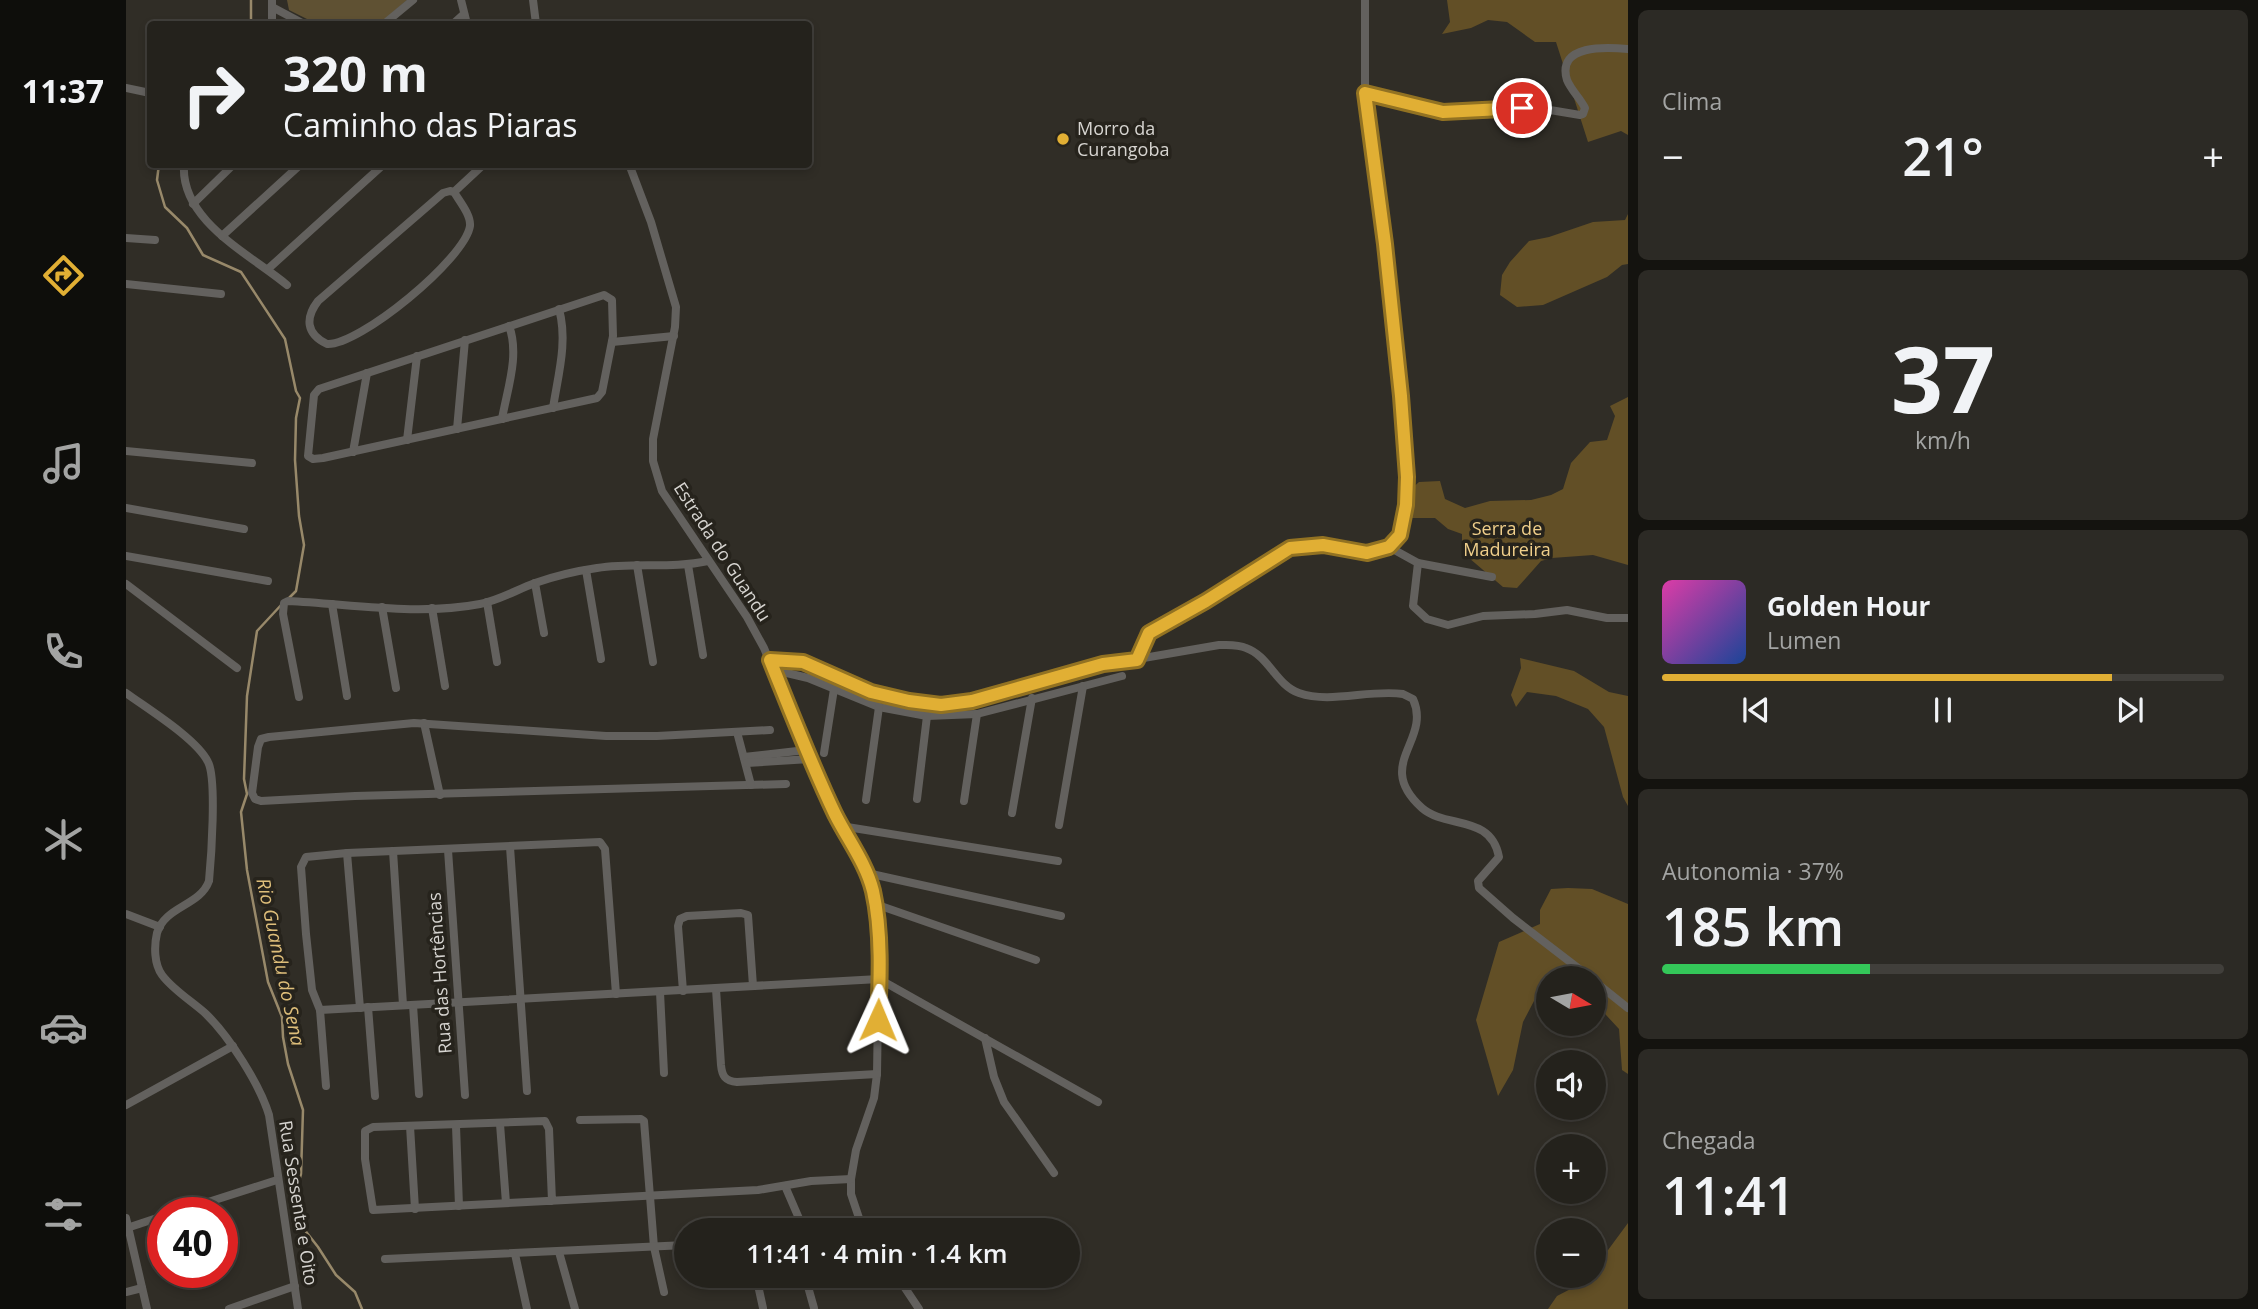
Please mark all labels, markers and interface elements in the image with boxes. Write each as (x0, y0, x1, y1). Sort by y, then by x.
text: 320 m (283, 40, 428, 106)
icon: right (168, 49, 259, 140)
text: 11:37 (22, 69, 104, 112)
pin (1492, 78, 1552, 138)
text: Clima (1662, 85, 1722, 117)
icon: arrive (1503, 89, 1541, 127)
text: Caminho das Piaras (283, 103, 578, 146)
place label: Morro da Curangoba (1077, 116, 1169, 161)
text: 21° (1902, 120, 1984, 191)
text: − (1662, 130, 1684, 182)
text: + (2202, 130, 2224, 182)
marker: Morro da Curangoba (1055, 131, 1071, 147)
icon: directions (39, 251, 88, 300)
text: 37 (1891, 316, 1995, 440)
text: km/h (1915, 424, 1971, 456)
icon: music (39, 439, 88, 488)
street label: Estrada do Guandu (669, 477, 777, 626)
park label: Serra de Madureira (1463, 516, 1551, 561)
text: Golden Hour (1767, 588, 1930, 624)
text: Lumen (1767, 624, 1841, 656)
icon: phone (39, 627, 88, 676)
icon: previous (1737, 691, 1775, 729)
icon: pause (1924, 691, 1962, 729)
icon: next (2111, 691, 2149, 729)
icon: climate (39, 815, 88, 864)
text: Autonomia · 37% (1662, 855, 1844, 887)
water label: Rio Guandu do Sena (251, 876, 312, 1049)
text: 185 km (1662, 890, 1844, 961)
street label: Rua das Hortências (421, 892, 457, 1055)
north arrow (1536, 966, 1606, 1036)
map controls (1536, 966, 1606, 1288)
position arrow (841, 983, 915, 1057)
icon: car (39, 1003, 88, 1052)
button: sound (1536, 1050, 1606, 1120)
street label: Rua Sessenta e Oito (274, 1119, 324, 1287)
text: Chegada (1662, 1124, 1756, 1156)
button: + (1536, 1134, 1606, 1204)
text: 11:41 (1662, 1159, 1795, 1230)
icon: filters (39, 1190, 88, 1239)
speed limit sign: 40 (147, 1197, 238, 1288)
button: − (1536, 1218, 1606, 1288)
text: 11:41 · 4 min · 1.4 km (746, 1235, 1008, 1271)

